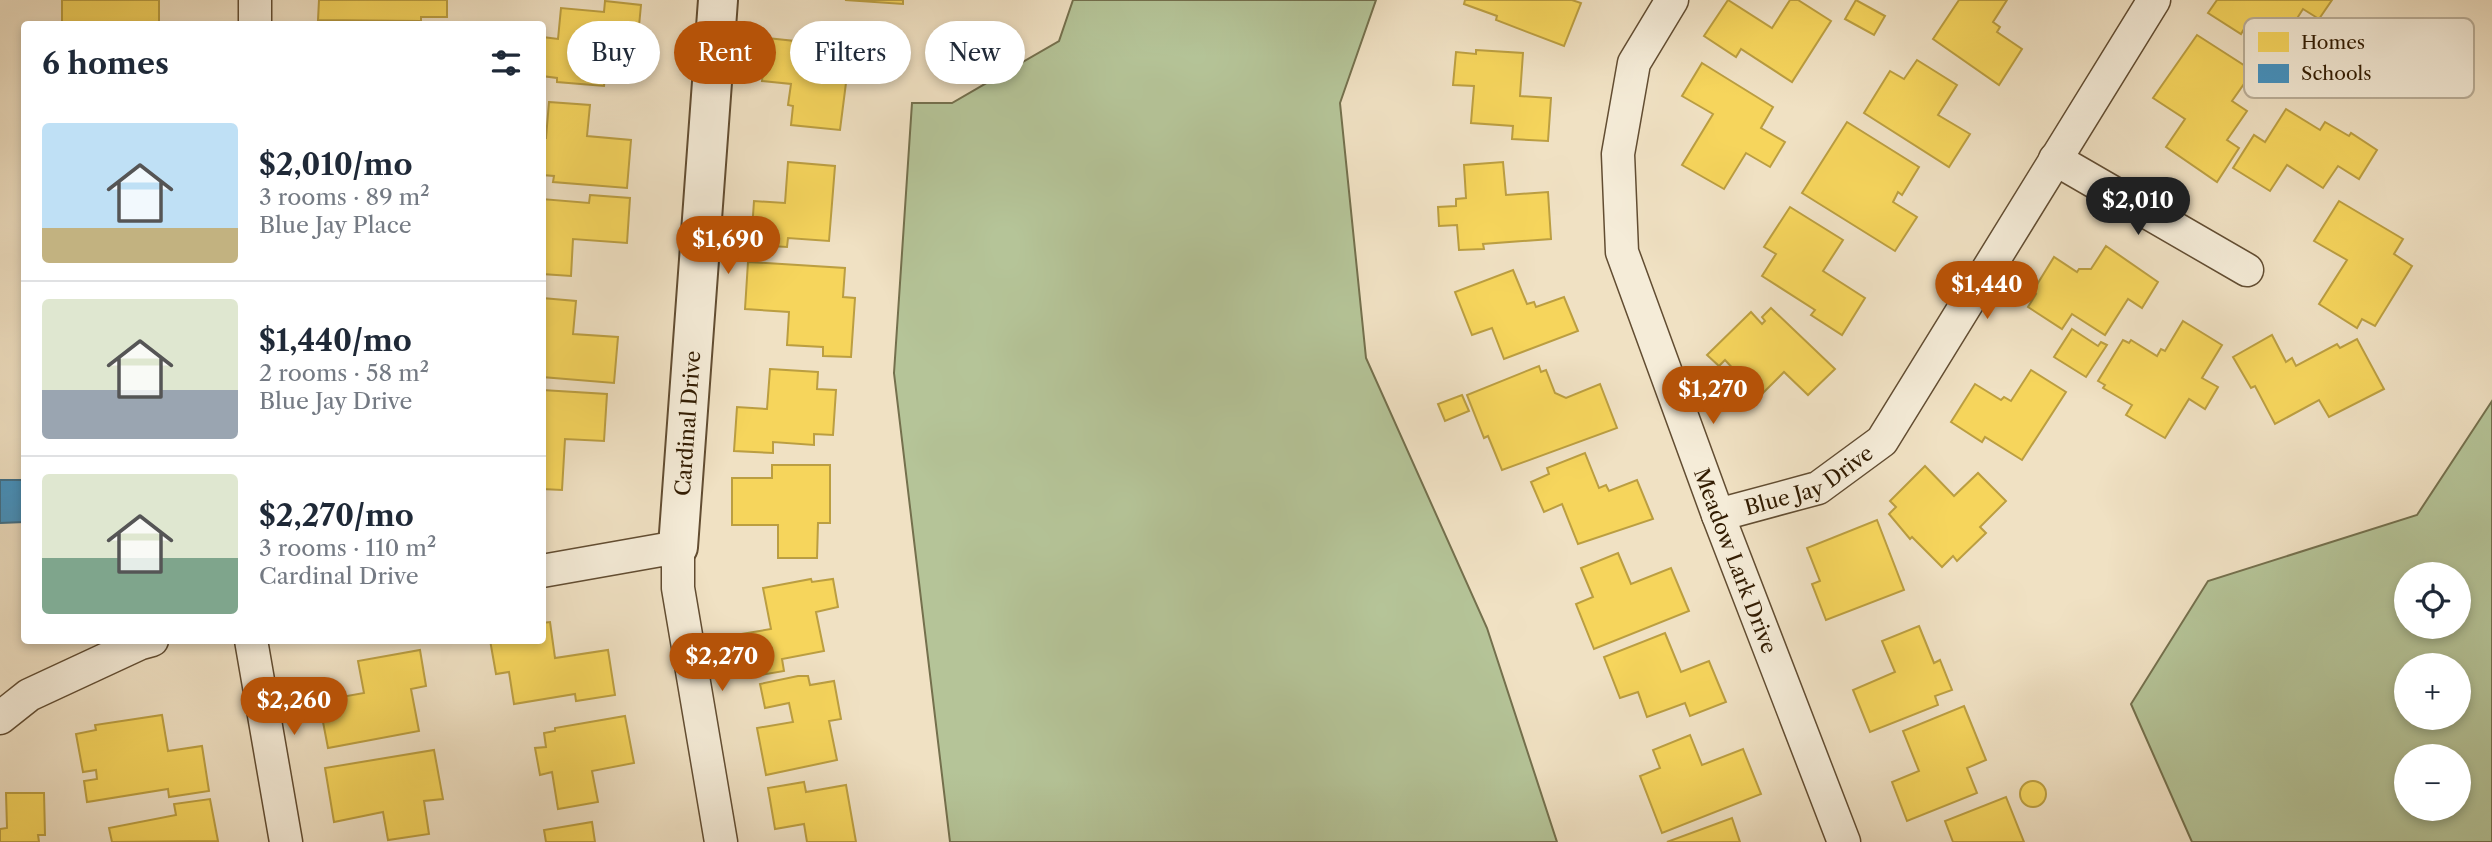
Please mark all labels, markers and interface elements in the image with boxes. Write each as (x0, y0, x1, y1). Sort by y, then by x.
legend (2244, 18, 2474, 98)
chip: Buy (567, 21, 660, 84)
chip: Rent (674, 21, 776, 84)
chip: Filters (790, 21, 911, 84)
chip: New (925, 21, 1025, 84)
text: Homes (2301, 31, 2365, 54)
icon: filters (487, 44, 525, 82)
text: 6 homes (42, 45, 169, 82)
text: Schools (2301, 62, 2371, 85)
text: $2,010/mo (259, 146, 413, 183)
icon: home (98, 151, 182, 235)
pin: $2,010 (2081, 177, 2195, 237)
text: 3 rooms · 89 m² (259, 183, 430, 211)
text: $2,010 (2102, 186, 2174, 214)
text: Blue Jay Place (259, 211, 412, 239)
pin: $1,690 (671, 216, 785, 276)
text: $1,690 (692, 225, 764, 253)
pin: $1,440 (1930, 262, 2044, 321)
text: $1,440 (1951, 270, 2023, 298)
text: $1,440/mo (259, 322, 412, 359)
icon: home (98, 327, 182, 411)
street label: Cardinal Drive (669, 350, 705, 497)
text: 2 rooms · 58 m² (259, 359, 429, 387)
pin: $1,270 (1656, 366, 1770, 426)
text: $1,270 (1678, 375, 1748, 403)
text: Blue Jay Drive (259, 387, 412, 415)
street label: Blue Jay Drive (1742, 440, 1877, 520)
street label: Meadow Lark Drive (1689, 464, 1783, 657)
text: $2,270/mo (259, 497, 414, 534)
icon: home (98, 502, 182, 586)
text: 3 rooms · 110 m² (259, 534, 436, 562)
text: Cardinal Drive (259, 562, 419, 590)
map controls (2394, 562, 2471, 821)
button: locate (2394, 562, 2471, 639)
pin: $2,270 (665, 634, 779, 693)
text: $2,270 (686, 642, 758, 670)
button: + (2394, 653, 2471, 730)
pin: $2,260 (237, 678, 351, 737)
text: $2,260 (257, 686, 331, 714)
button: − (2394, 744, 2471, 821)

